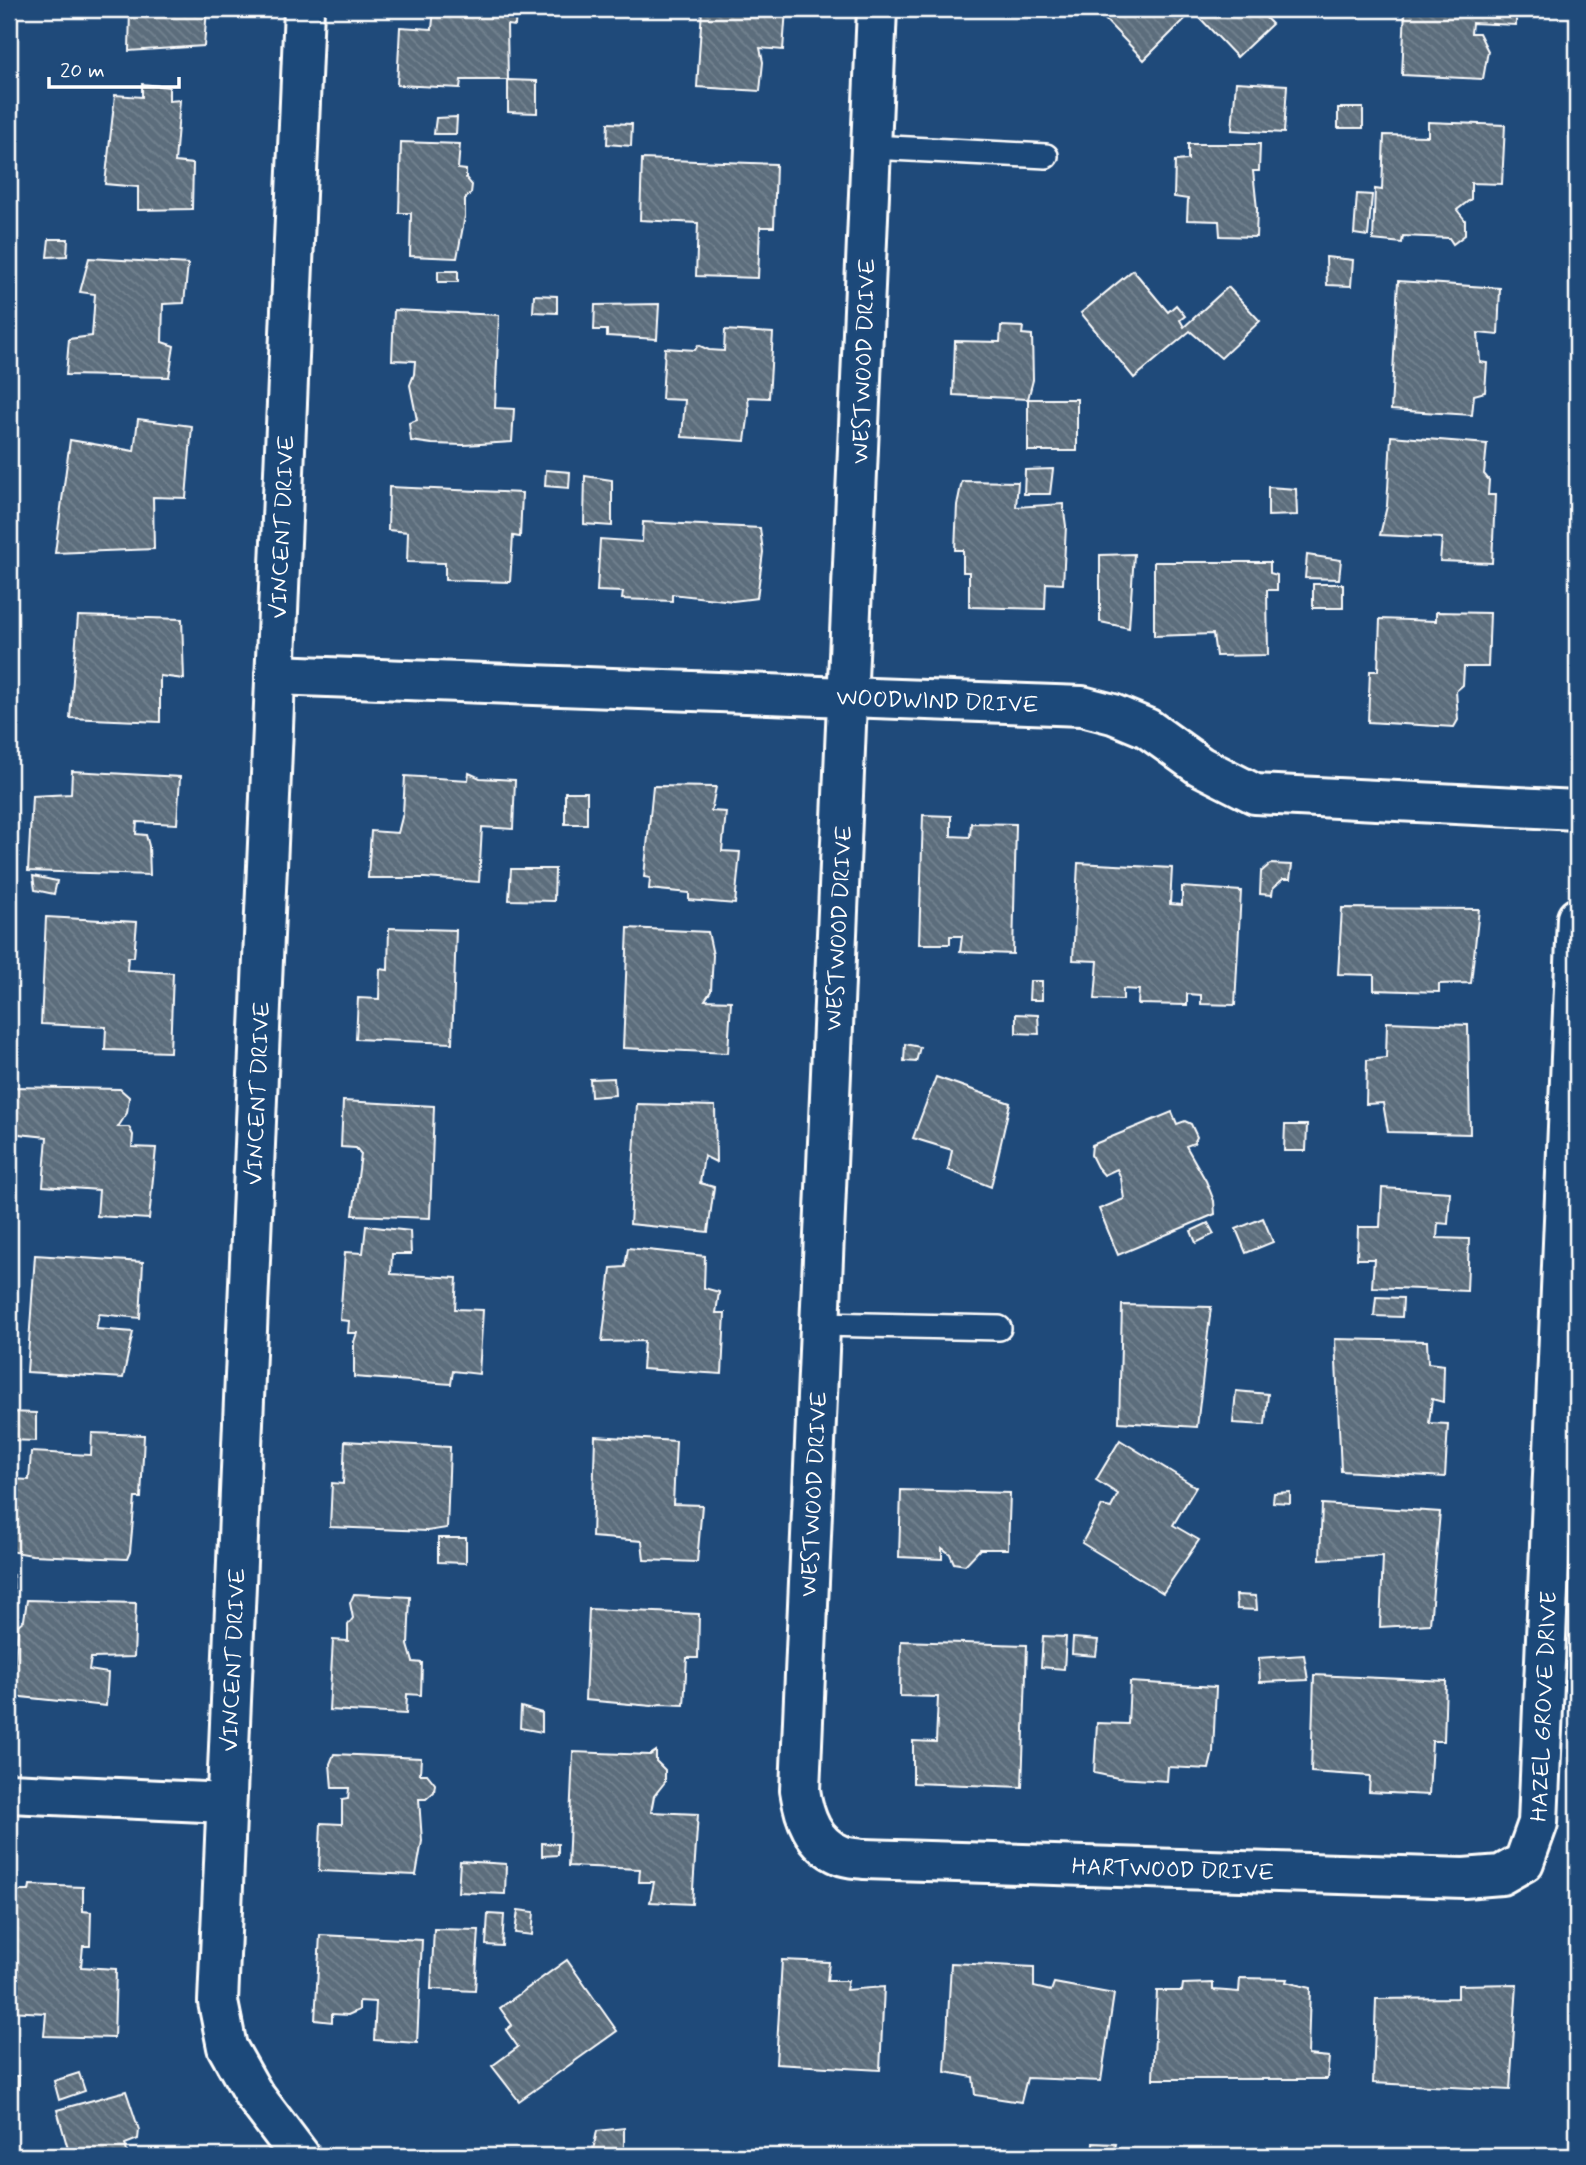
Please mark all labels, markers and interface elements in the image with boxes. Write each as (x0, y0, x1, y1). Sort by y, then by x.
scale bar (49, 46, 178, 90)
text: 20 m (60, 57, 105, 85)
street label: WESTWOOD DRIVE (846, 258, 884, 464)
street label: VINCENT DRIVE (265, 434, 303, 619)
street label: WOODWIND DRIVE (836, 684, 1039, 721)
street label: WESTWOOD DRIVE (820, 825, 860, 1032)
street label: VINCENT DRIVE (240, 1001, 278, 1186)
street label: WESTWOOD DRIVE (795, 1391, 835, 1598)
street label: VINCENT DRIVE (216, 1567, 254, 1752)
street label: HAZEL GROVE DRIVE (1525, 1590, 1565, 1822)
street label: HARTWOOD DRIVE (1071, 1853, 1275, 1889)

